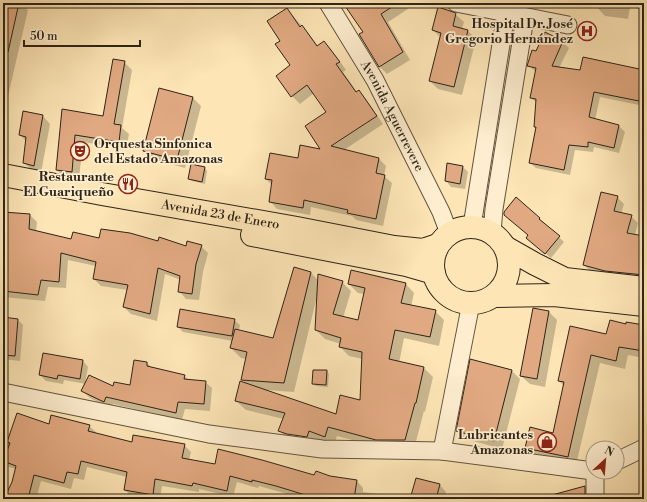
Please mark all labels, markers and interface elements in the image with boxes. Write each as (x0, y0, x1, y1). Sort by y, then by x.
place label: Hospital Dr. José Gregorio Hernández (445, 16, 573, 47)
hospital icon: Hospital Dr. José Gregorio Hernández (576, 20, 598, 42)
scale bar (24, 22, 140, 48)
text: 50 m (30, 29, 58, 44)
street label: Avenida Aguerrevere (356, 57, 428, 174)
place label: Orquesta Sinfonica del Estado Amazonas (94, 136, 223, 167)
theatre icon: Orquesta Sinfonica del Estado Amazonas (69, 140, 91, 162)
place label: Restaurante El Guariqueño (23, 169, 114, 200)
restaurant icon: Restaurante El Guariqueño (117, 173, 139, 195)
street label: Avenida 23 de Enero (159, 196, 281, 233)
place label: Lubricantes Amazonas (458, 427, 533, 458)
shop icon: Lubricantes Amazonas (536, 431, 558, 453)
north arrow (585, 440, 625, 480)
text: N (602, 444, 616, 460)

